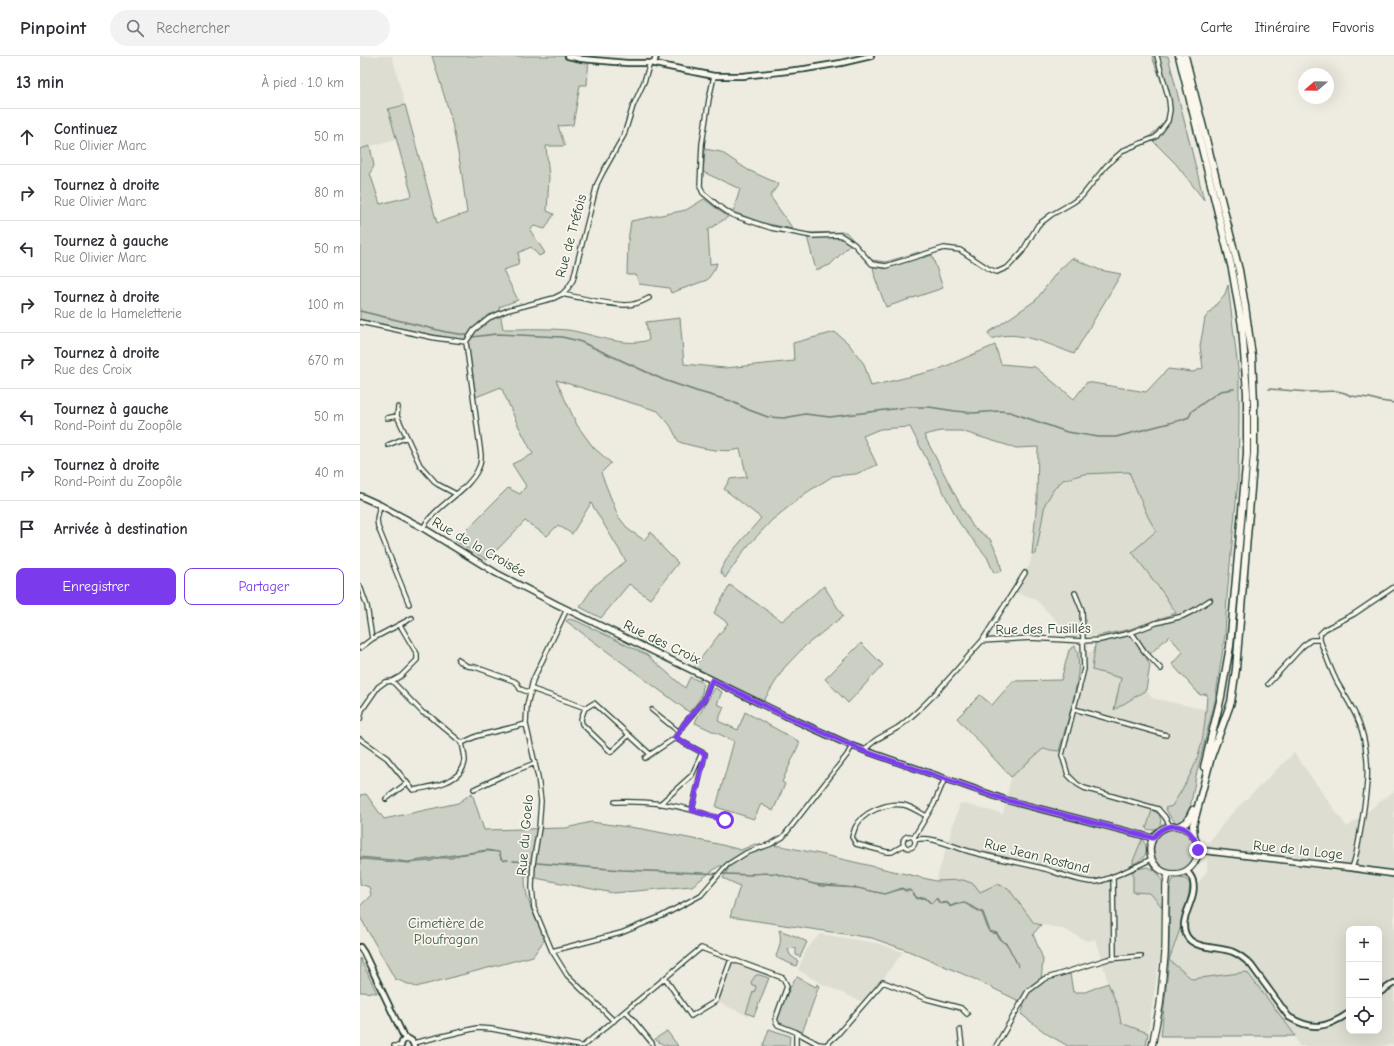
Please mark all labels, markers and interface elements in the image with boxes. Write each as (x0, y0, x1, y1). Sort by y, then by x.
search box (110, 10, 390, 46)
text: Pinpoint (20, 17, 86, 39)
icon: search (124, 17, 146, 39)
text: Rechercher (156, 19, 230, 37)
text: Carte (1201, 19, 1233, 36)
text: Itinéraire (1255, 19, 1310, 36)
text: Favoris (1332, 19, 1374, 36)
north arrow (1298, 68, 1334, 104)
text: 13 min (16, 73, 64, 92)
text: À pied · 1.0 km (261, 75, 344, 90)
text: Continuez (54, 120, 117, 138)
icon: ahead (16, 126, 38, 148)
text: 50 m (314, 129, 344, 144)
text: Rue Olivier Marc (54, 138, 146, 153)
text: Tournez à droite (54, 176, 159, 194)
icon: right (16, 182, 38, 204)
text: 80 m (314, 185, 344, 200)
street label: Rue de Tréfois (552, 192, 590, 280)
text: Rue Olivier Marc (54, 194, 146, 209)
text: Tournez à gauche (54, 232, 168, 250)
icon: left (16, 238, 38, 260)
text: 50 m (314, 241, 344, 256)
text: Rue Olivier Marc (54, 250, 146, 265)
text: Tournez à droite (54, 288, 159, 306)
icon: right (16, 294, 38, 316)
text: 100 m (308, 297, 344, 312)
text: Rue de la Hameletterie (54, 306, 182, 321)
text: Tournez à droite (54, 344, 159, 362)
icon: right (16, 350, 38, 372)
text: 670 m (308, 353, 344, 368)
text: Rue des Croix (54, 362, 131, 377)
text: Tournez à gauche (54, 400, 168, 418)
icon: left (16, 406, 38, 428)
text: 50 m (314, 409, 344, 424)
text: Rond-Point du Zoopôle (54, 418, 182, 433)
text: Tournez à droite (54, 456, 159, 474)
icon: right (16, 462, 38, 484)
text: 40 m (315, 465, 344, 480)
text: Rond-Point du Zoopôle (54, 474, 182, 489)
street label: Rue de la Croisée (429, 513, 529, 581)
icon: arrive (16, 518, 38, 540)
text: Arrivée à destination (54, 520, 188, 538)
button: Enregistrer (16, 568, 176, 605)
button: Partager (184, 568, 344, 605)
street label: Rue des Croix (621, 616, 703, 668)
street label: Rue des Fusillés (995, 620, 1091, 638)
street label: Rue du Goelo (513, 794, 537, 876)
route start (716, 811, 734, 829)
street label: Rue Jean Rostand (983, 835, 1091, 877)
street label: Rue de la Loge (1252, 837, 1344, 863)
route end (1189, 841, 1207, 859)
park label: Cimetière de Ploufragan (408, 915, 484, 948)
map controls (1346, 926, 1382, 1034)
button: + (1346, 926, 1382, 962)
button: − (1346, 962, 1382, 998)
button: locate (1346, 998, 1382, 1034)

